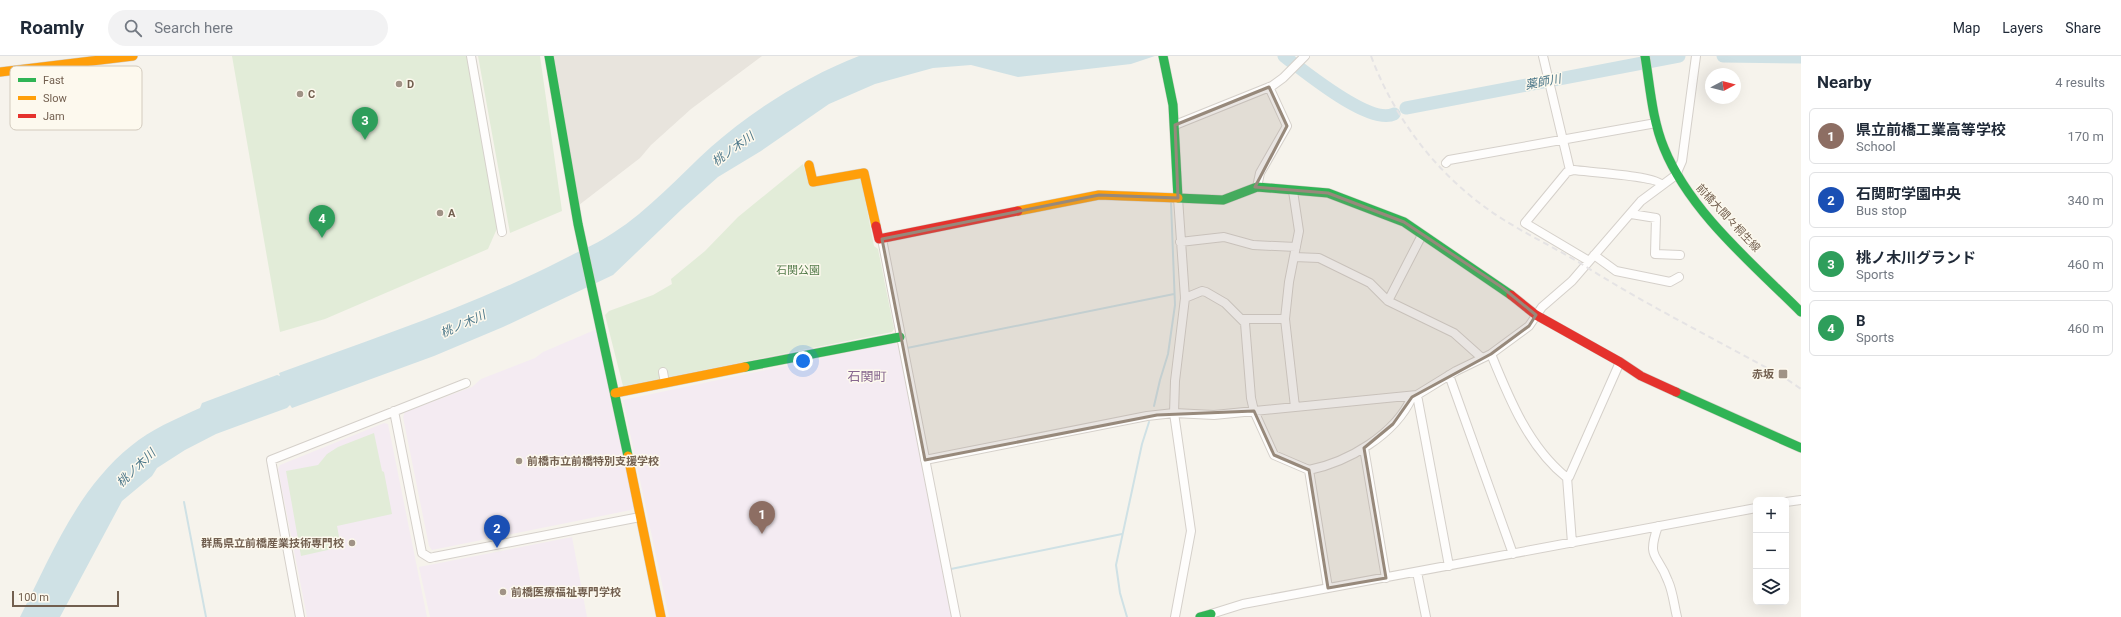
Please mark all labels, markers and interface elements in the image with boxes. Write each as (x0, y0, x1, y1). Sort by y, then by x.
search box (108, 10, 388, 46)
text: Roamly (20, 16, 84, 39)
icon: search (122, 17, 144, 39)
text: Search here (154, 19, 233, 37)
text: Map (1953, 20, 1980, 36)
text: Layers (2002, 20, 2043, 36)
text: Share (2065, 20, 2101, 36)
legend (10, 66, 142, 130)
north arrow (1705, 68, 1741, 104)
water label: 薬師川 (1524, 71, 1564, 92)
text: Nearby (1817, 72, 1872, 92)
text: Fast (43, 74, 65, 87)
text: 4 results (2055, 75, 2105, 90)
place label: D (407, 78, 414, 91)
marker: D (394, 79, 404, 89)
place label: C (308, 88, 315, 101)
marker: C (295, 89, 305, 99)
text: Slow (43, 92, 67, 105)
pin: 3 (352, 107, 378, 140)
text: Jam (43, 110, 65, 123)
text: 県立前橋工業高等学校 (1856, 121, 2006, 139)
water label: 桃ノ木川 (709, 128, 758, 169)
text: 1 (1827, 129, 1835, 144)
text: 170 m (2067, 129, 2104, 144)
text: School (1856, 139, 1896, 154)
street label: 前橋大間々桐生線 (1693, 181, 1763, 255)
text: 石関町学園中央 (1856, 185, 1961, 203)
text: 2 (1827, 193, 1835, 208)
text: 340 m (2067, 193, 2104, 208)
text: Bus stop (1856, 203, 1907, 218)
pin: 4 (309, 205, 335, 238)
place label: A (448, 207, 456, 220)
marker: A (435, 208, 445, 218)
text: 桃ノ木川グランド (1856, 249, 1976, 267)
text: 3 (1827, 257, 1835, 272)
text: 460 m (2067, 257, 2104, 272)
park label: 石関公園 (776, 264, 820, 277)
text: Sports (1856, 267, 1894, 282)
water label: 桃ノ木川 (438, 307, 490, 340)
text: B (1856, 312, 1866, 330)
text: 4 (1827, 321, 1835, 336)
text: 460 m (2067, 321, 2104, 336)
text: Sports (1856, 330, 1894, 345)
your location (793, 351, 813, 371)
place label: 赤坂 (1752, 368, 1774, 381)
marker: 赤坂 (1777, 368, 1789, 380)
district label: 石関町 (847, 369, 887, 384)
water label: 桃ノ木川 (114, 445, 160, 490)
place label: 前橋市立前橋特別支援学校 (527, 455, 659, 468)
marker: 前橋市立前橋特別支援学校 (514, 456, 524, 466)
map controls (1753, 497, 1789, 605)
button: + (1753, 497, 1789, 533)
pin: 1 (749, 501, 775, 534)
pin: 2 (484, 515, 510, 548)
button: − (1753, 533, 1789, 569)
place label: 群馬県立前橋産業技術専門校 (201, 537, 344, 550)
marker: 群馬県立前橋産業技術専門校 (347, 538, 357, 548)
button: layers (1753, 569, 1789, 605)
place label: 前橋医療福祉専門学校 (511, 586, 621, 599)
marker: 前橋医療福祉専門学校 (498, 587, 508, 597)
scale bar (12, 589, 119, 608)
text: 100 m (18, 591, 49, 604)

